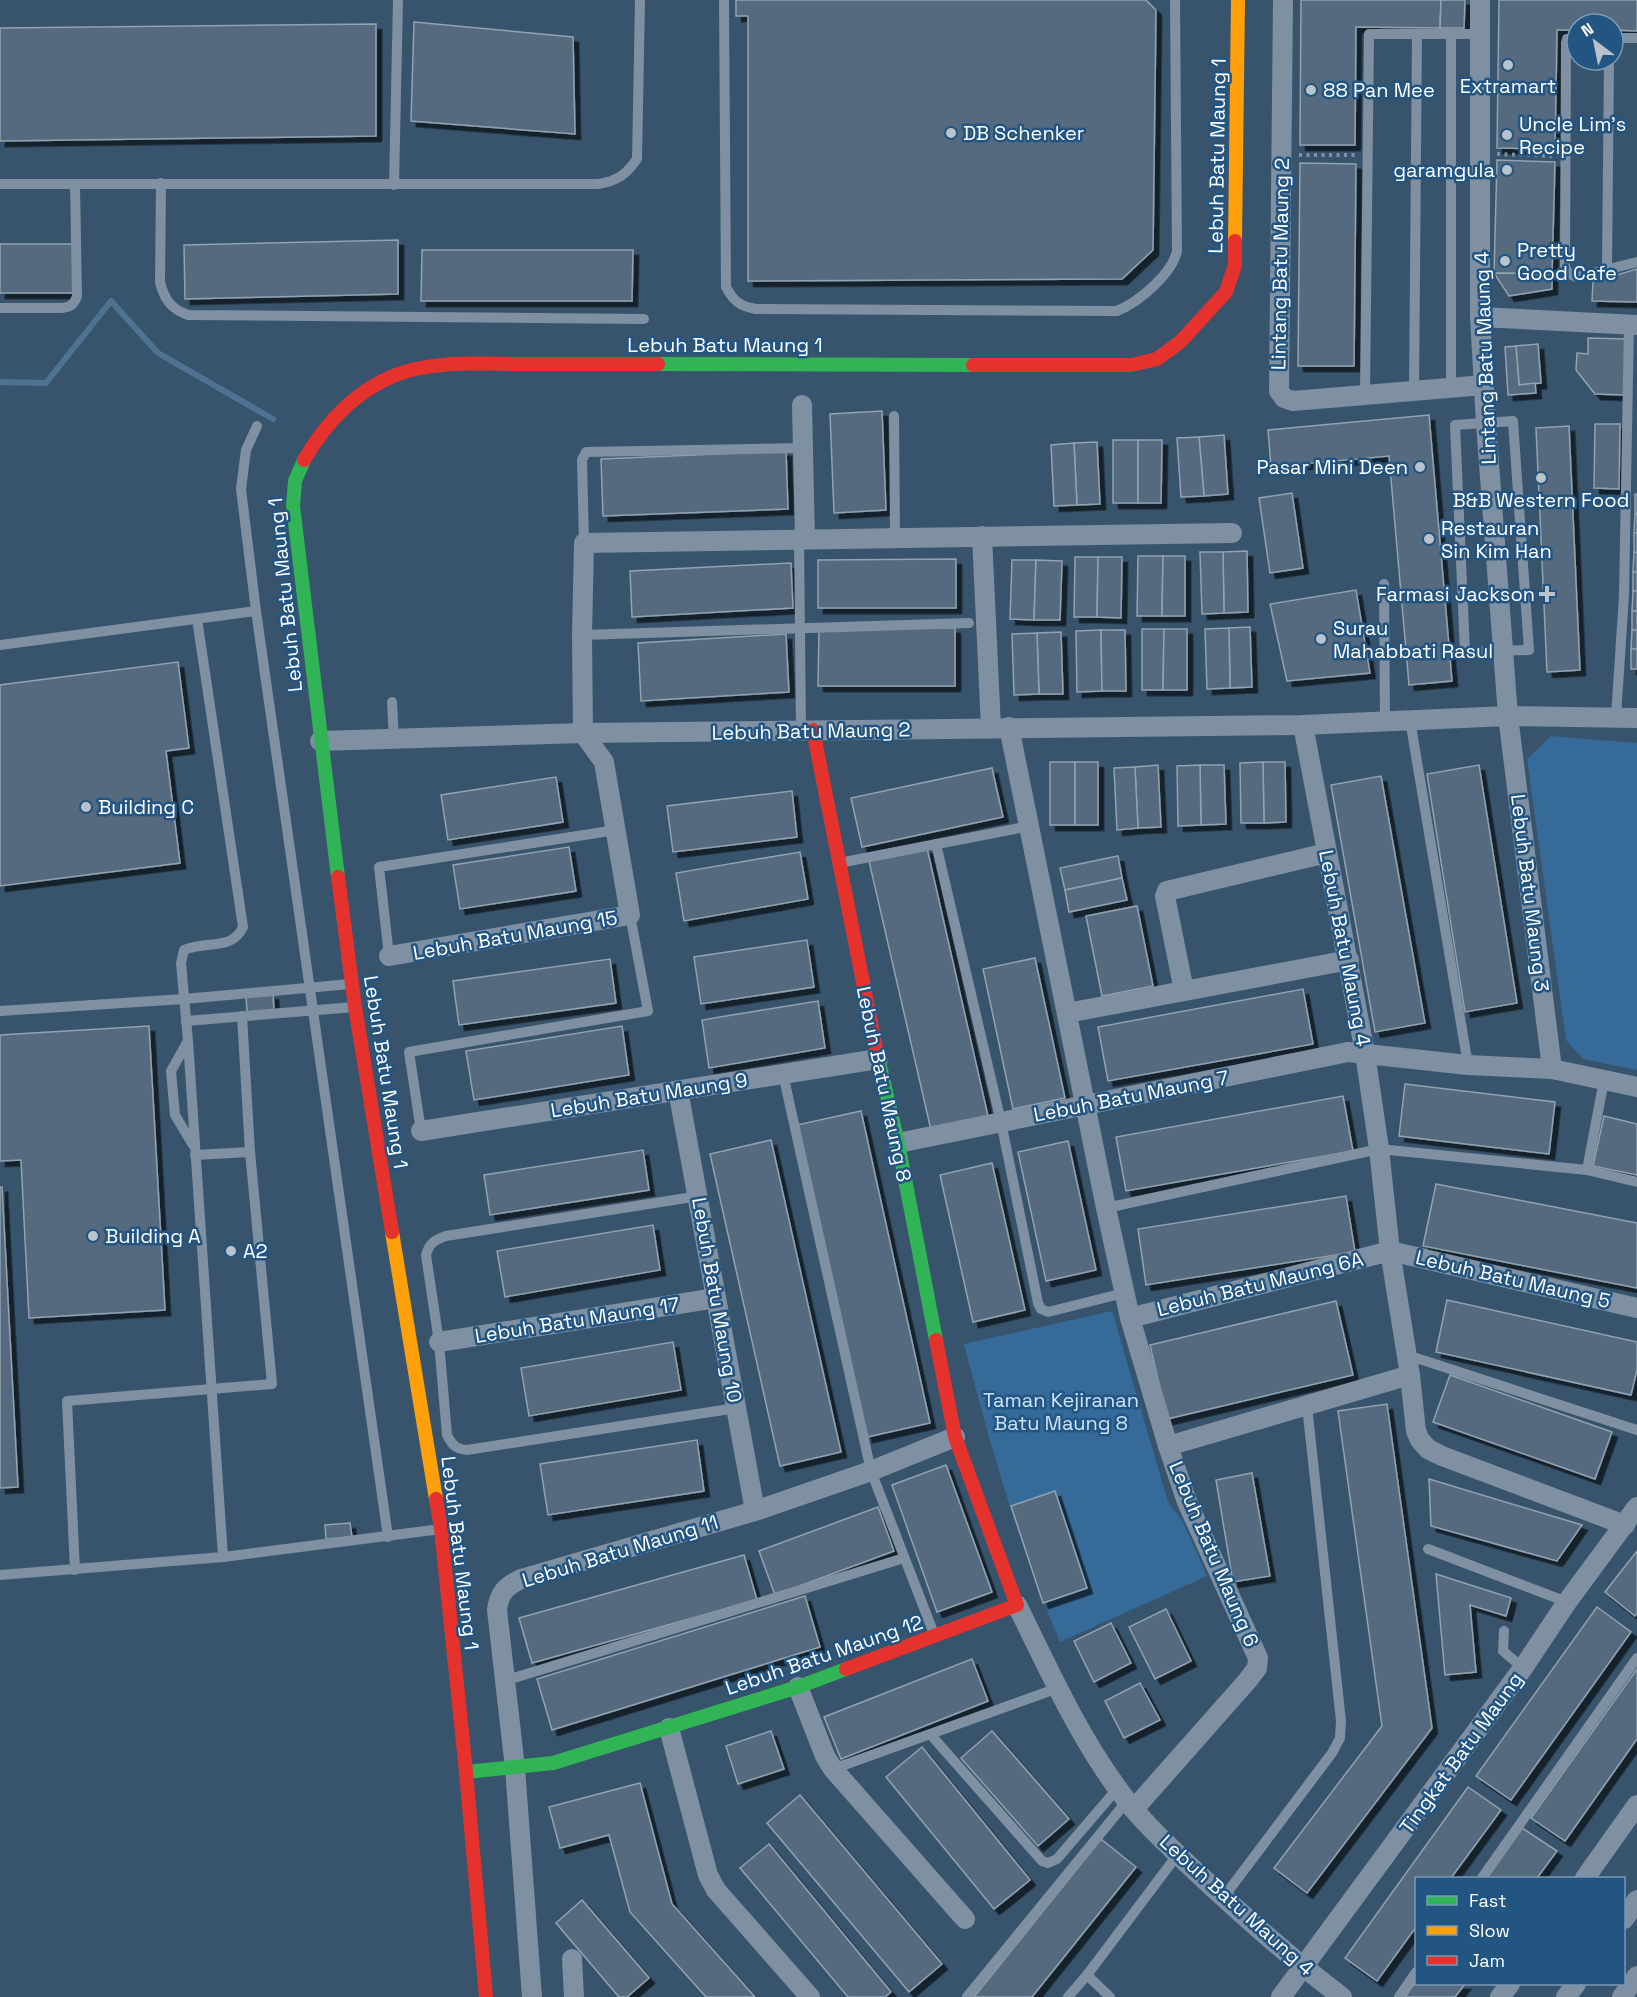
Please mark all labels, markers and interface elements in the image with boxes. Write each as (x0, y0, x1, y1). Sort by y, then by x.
north arrow (1565, 12, 1625, 72)
text: N (1577, 18, 1597, 41)
street label: Lebuh Batu Maung 1 (1202, 58, 1232, 254)
marker: Extramart (1501, 58, 1515, 72)
place label: Extramart (1460, 73, 1556, 99)
place label: 88 Pan Mee (1323, 77, 1435, 103)
marker: 88 Pan Mee (1304, 83, 1318, 97)
place label: Uncle Lim's Recipe (1519, 111, 1626, 160)
place label: DB Schenker (963, 120, 1084, 146)
marker: DB Schenker (944, 126, 958, 140)
marker: Uncle Lim's Recipe (1500, 128, 1514, 142)
place label: garamgula (1393, 157, 1495, 183)
street label: Lintang Batu Maung 2 (1265, 158, 1295, 370)
marker: garamgula (1500, 163, 1514, 177)
place label: Pretty Good Cafe (1517, 237, 1617, 286)
street label: Lintang Batu Maung 4 (1468, 251, 1502, 465)
marker: Pretty Good Cafe (1498, 254, 1512, 268)
street label: Lebuh Batu Maung 1 (627, 332, 823, 358)
place label: Pasar Mini Deen (1256, 454, 1408, 480)
marker: Pasar Mini Deen (1413, 460, 1427, 474)
marker: B&B Western Food (1534, 471, 1548, 485)
place label: B&B Western Food (1453, 487, 1629, 513)
street label: Lebuh Batu Maung 1 (262, 497, 308, 693)
place label: Restauran Sin Kim Han (1441, 515, 1552, 564)
marker: Restauran Sin Kim Han (1422, 532, 1436, 546)
place label: Farmasi Jackson (1376, 581, 1535, 607)
marker: Farmasi Jackson (1540, 587, 1554, 601)
place label: Surau Mahabbati Rasul (1333, 615, 1493, 664)
marker: Surau Mahabbati Rasul (1314, 632, 1328, 646)
street label: Lebuh Batu Maung 2 (711, 716, 911, 746)
street label: Lebuh Batu Maung 3 (1505, 793, 1555, 993)
place label: Building C (98, 794, 194, 820)
marker: Building C (79, 800, 93, 814)
street label: Lebuh Batu Maung 4 (1313, 848, 1377, 1048)
street label: Lebuh Batu Maung 15 (411, 904, 619, 966)
street label: Lebuh Batu Maung 1 (358, 974, 414, 1170)
street label: Lebuh Batu Maung 8 (851, 984, 917, 1184)
street label: Lebuh Batu Maung 7 (1031, 1064, 1231, 1128)
street label: Lebuh Batu Maung 9 (549, 1067, 749, 1123)
street label: Lebuh Batu Maung 10 (686, 1195, 748, 1405)
place label: Building A (105, 1223, 201, 1249)
marker: Building A (86, 1229, 100, 1243)
place label: A2 (243, 1238, 268, 1264)
marker: A2 (224, 1244, 238, 1258)
street label: Lebuh Batu Maung 5 (1413, 1244, 1613, 1314)
street label: Lebuh Batu Maung 6A (1154, 1246, 1366, 1322)
street label: Lebuh Batu Maung 17 (473, 1291, 681, 1349)
park label: Taman Kejiranan Batu Maung 8 (983, 1387, 1139, 1436)
street label: Lebuh Batu Maung 1 (435, 1455, 485, 1651)
street label: Lebuh Batu Maung 6 (1163, 1457, 1265, 1651)
street label: Lebuh Batu Maung 11 (519, 1509, 721, 1593)
street label: Lebuh Batu Maung 12 (722, 1609, 926, 1701)
street label: Tingkat Batu Maung (1394, 1667, 1528, 1839)
street label: Lebuh Batu Maung 4 (1154, 1829, 1320, 1981)
legend (1415, 1877, 1625, 1985)
text: Fast (1469, 1889, 1506, 1912)
text: Slow (1469, 1919, 1510, 1942)
text: Jam (1469, 1949, 1505, 1972)

